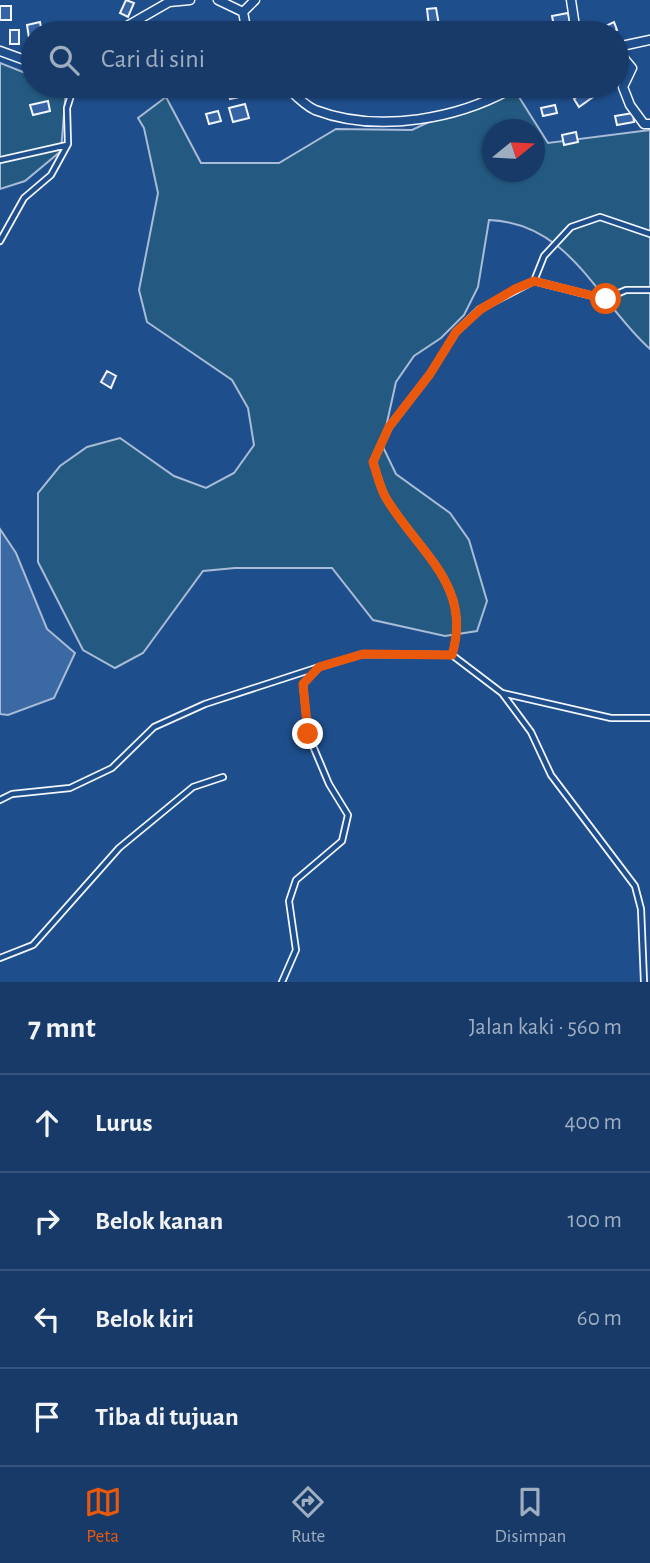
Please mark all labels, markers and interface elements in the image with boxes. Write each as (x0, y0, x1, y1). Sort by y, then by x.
search box (21, 21, 629, 98)
icon: search (45, 41, 83, 79)
text: Cari di sini (101, 46, 205, 72)
north arrow (482, 119, 545, 182)
route start (590, 283, 621, 314)
route end (292, 718, 323, 749)
text: 7 mnt (28, 1013, 96, 1043)
text: Jalan kaki · 560 m (469, 1016, 622, 1039)
icon: ahead (28, 1104, 66, 1142)
text: Lurus (95, 1110, 152, 1136)
text: 400 m (564, 1111, 622, 1134)
icon: right (28, 1202, 66, 1240)
text: Belok kanan (95, 1208, 223, 1234)
text: 100 m (568, 1209, 622, 1232)
icon: left (28, 1300, 66, 1338)
text: Belok kiri (95, 1306, 194, 1332)
text: 60 m (577, 1307, 622, 1330)
icon: arrive (28, 1398, 66, 1436)
text: Tiba di tujuan (95, 1404, 239, 1430)
tab: Peta (84, 1483, 122, 1548)
tab: Rute (289, 1483, 327, 1548)
tab: Disimpan (495, 1483, 566, 1548)

